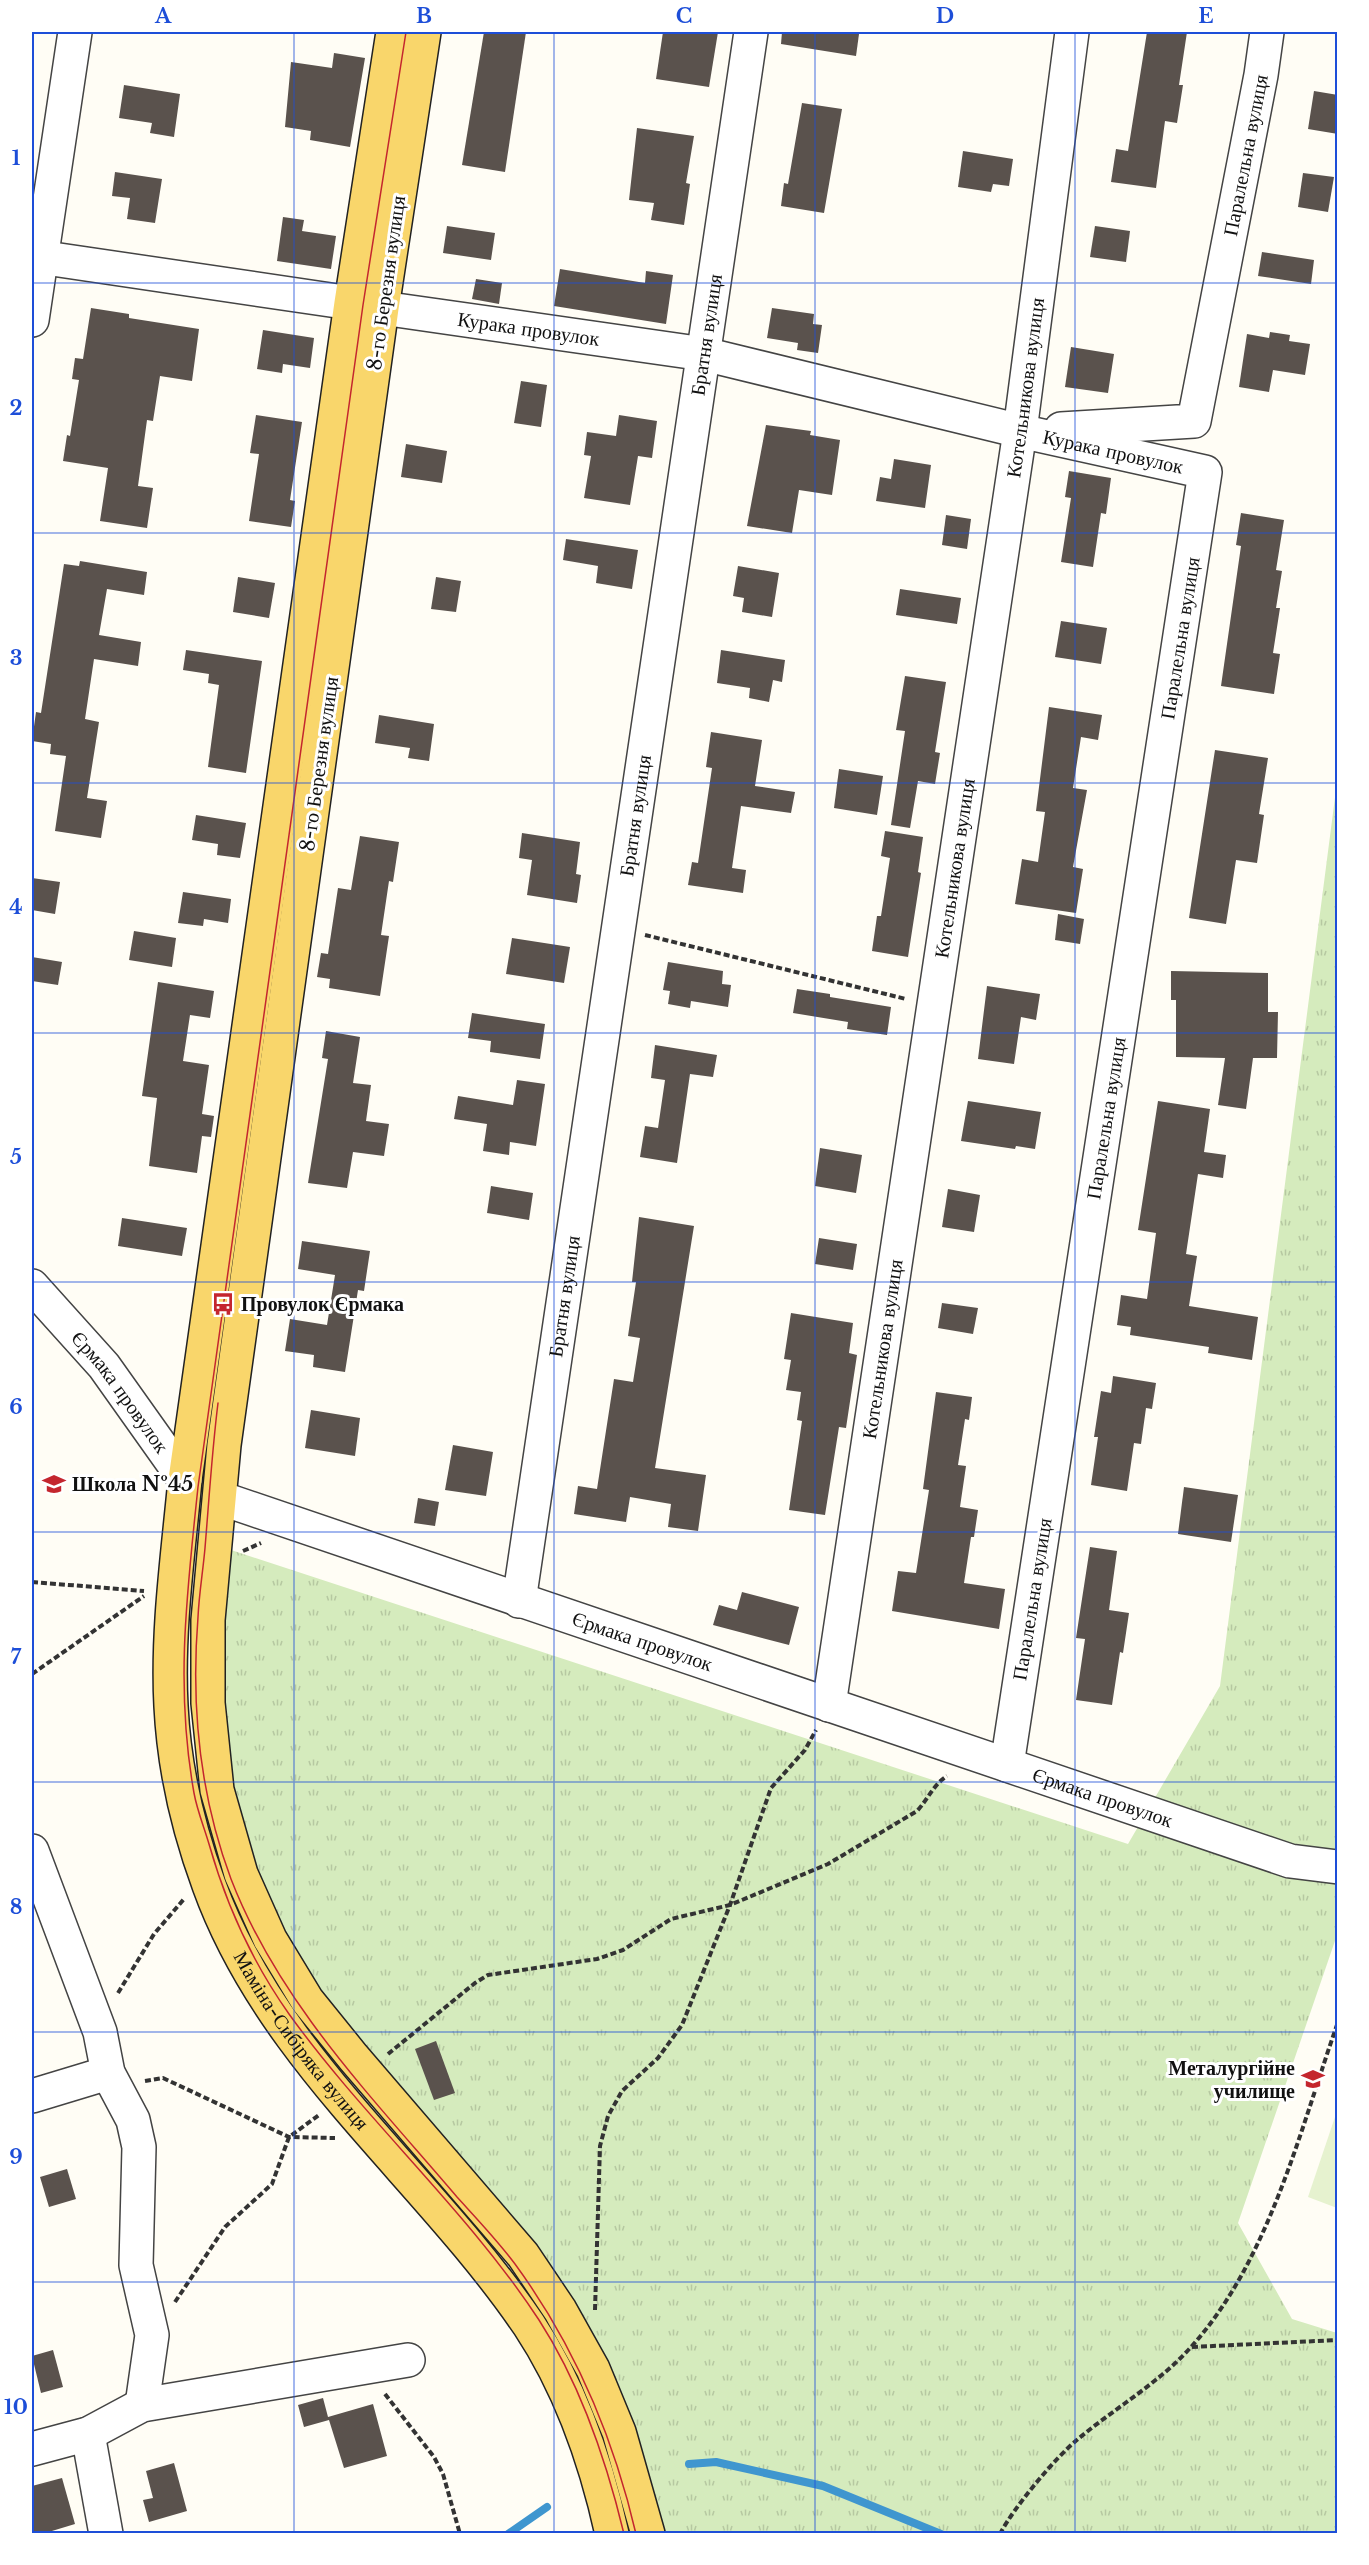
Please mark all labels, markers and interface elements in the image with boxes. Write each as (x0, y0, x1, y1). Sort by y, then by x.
text: A (154, 4, 172, 28)
text: B (416, 4, 432, 28)
text: C (676, 4, 692, 28)
text: D (936, 4, 954, 28)
text: E (1198, 4, 1214, 28)
street label: Паралельна вулиця (1218, 72, 1273, 238)
text: 1 (12, 146, 21, 170)
street label: 8-го Березня вулиця (362, 194, 410, 372)
street label: Братня вулиця (685, 272, 727, 397)
street label: Котельникова вулиця (1001, 296, 1049, 479)
street label: Курака провулок (456, 307, 601, 351)
text: 2 (9, 396, 23, 420)
street label: Курака провулок (1041, 424, 1186, 479)
street label: Паралельна вулиця (1155, 555, 1205, 721)
text: 3 (10, 646, 22, 670)
street label: 8-го Березня вулиця (295, 675, 343, 853)
street label: Братня вулиця (614, 753, 656, 878)
street label: Котельникова вулиця (929, 777, 980, 960)
text: 4 (9, 895, 23, 919)
street label: Паралельна вулиця (1081, 1035, 1131, 1201)
text: 5 (10, 1145, 22, 1169)
street label: Братня вулиця (543, 1234, 585, 1359)
street label: Котельникова вулиця (857, 1258, 908, 1440)
bus stop icon: Провулок Єрмака (210, 1291, 236, 1317)
place label: Провулок Єрмака (241, 1292, 404, 1316)
street label: Єрмака провулок (66, 1326, 174, 1458)
text: 6 (9, 1395, 23, 1419)
school or university icon: Школа №45 (41, 1471, 67, 1497)
place label: Школа №45 (72, 1472, 193, 1496)
street label: Паралельна вулиця (1007, 1516, 1057, 1682)
street label: Єрмака провулок (569, 1606, 716, 1676)
text: 7 (11, 1645, 22, 1669)
street label: Єрмака провулок (1029, 1762, 1176, 1832)
text: 8 (10, 1895, 22, 1919)
street label: Маміна-Сибіряка вулиця (229, 1947, 374, 2135)
place label: Металургійне училище (1168, 2056, 1295, 2103)
school or university icon: Металургійне училище (1300, 2066, 1326, 2092)
text: 9 (9, 2145, 23, 2169)
text: 10 (4, 2395, 28, 2419)

